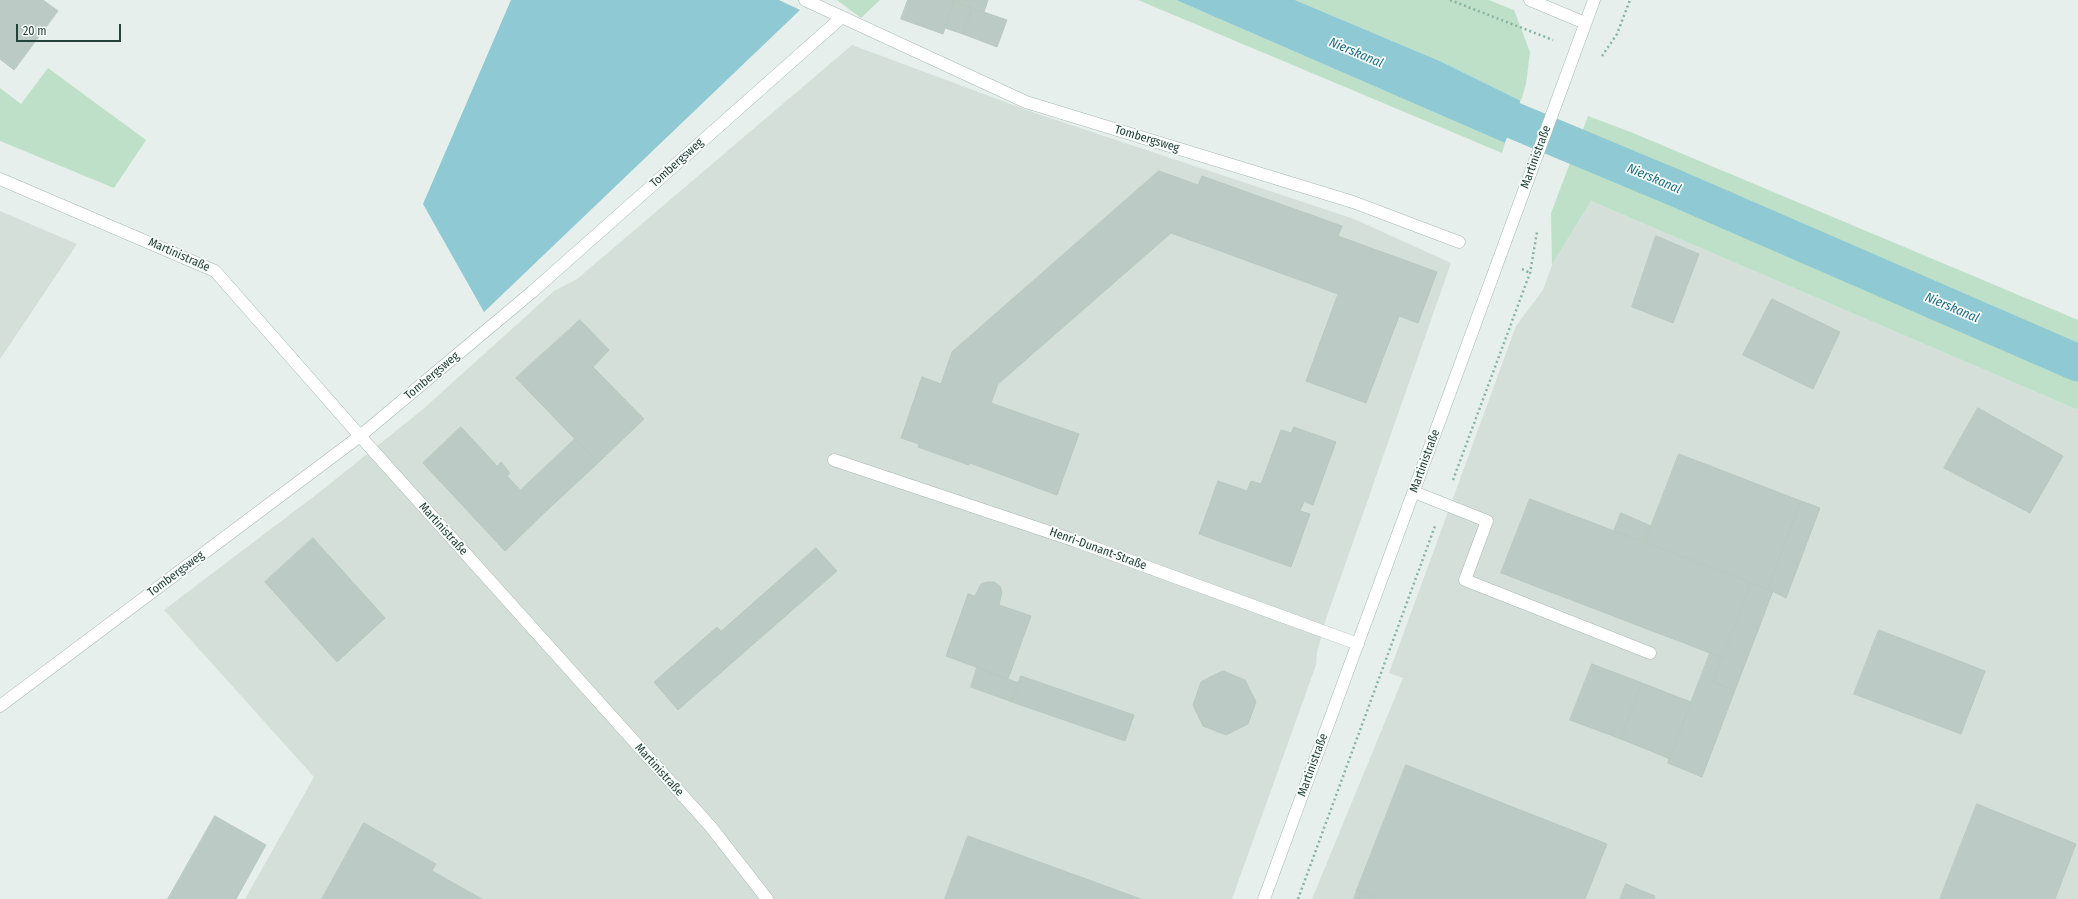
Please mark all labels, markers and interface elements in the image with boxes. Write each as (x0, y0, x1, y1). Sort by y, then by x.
scale bar (18, 16, 123, 42)
text: 20 m (23, 24, 47, 38)
water label: Nierskanal (1327, 35, 1385, 71)
street label: Tombergsweg (1113, 122, 1181, 156)
street label: Martinistraße (1518, 124, 1554, 190)
street label: Tombergsweg (647, 135, 707, 191)
water label: Nierskanal (1625, 161, 1683, 197)
street label: Martinistraße (146, 235, 212, 275)
water label: Nierskanal (1923, 290, 1981, 326)
street label: Tombergsweg (402, 349, 462, 403)
street label: Martinistraße (1407, 428, 1443, 494)
street label: Martinistraße (416, 500, 470, 558)
street label: Henri-Dunant-Straße (1047, 525, 1149, 573)
street label: Tombergsweg (145, 548, 207, 600)
street label: Martinistraße (1295, 732, 1331, 798)
street label: Martinistraße (632, 741, 686, 799)

